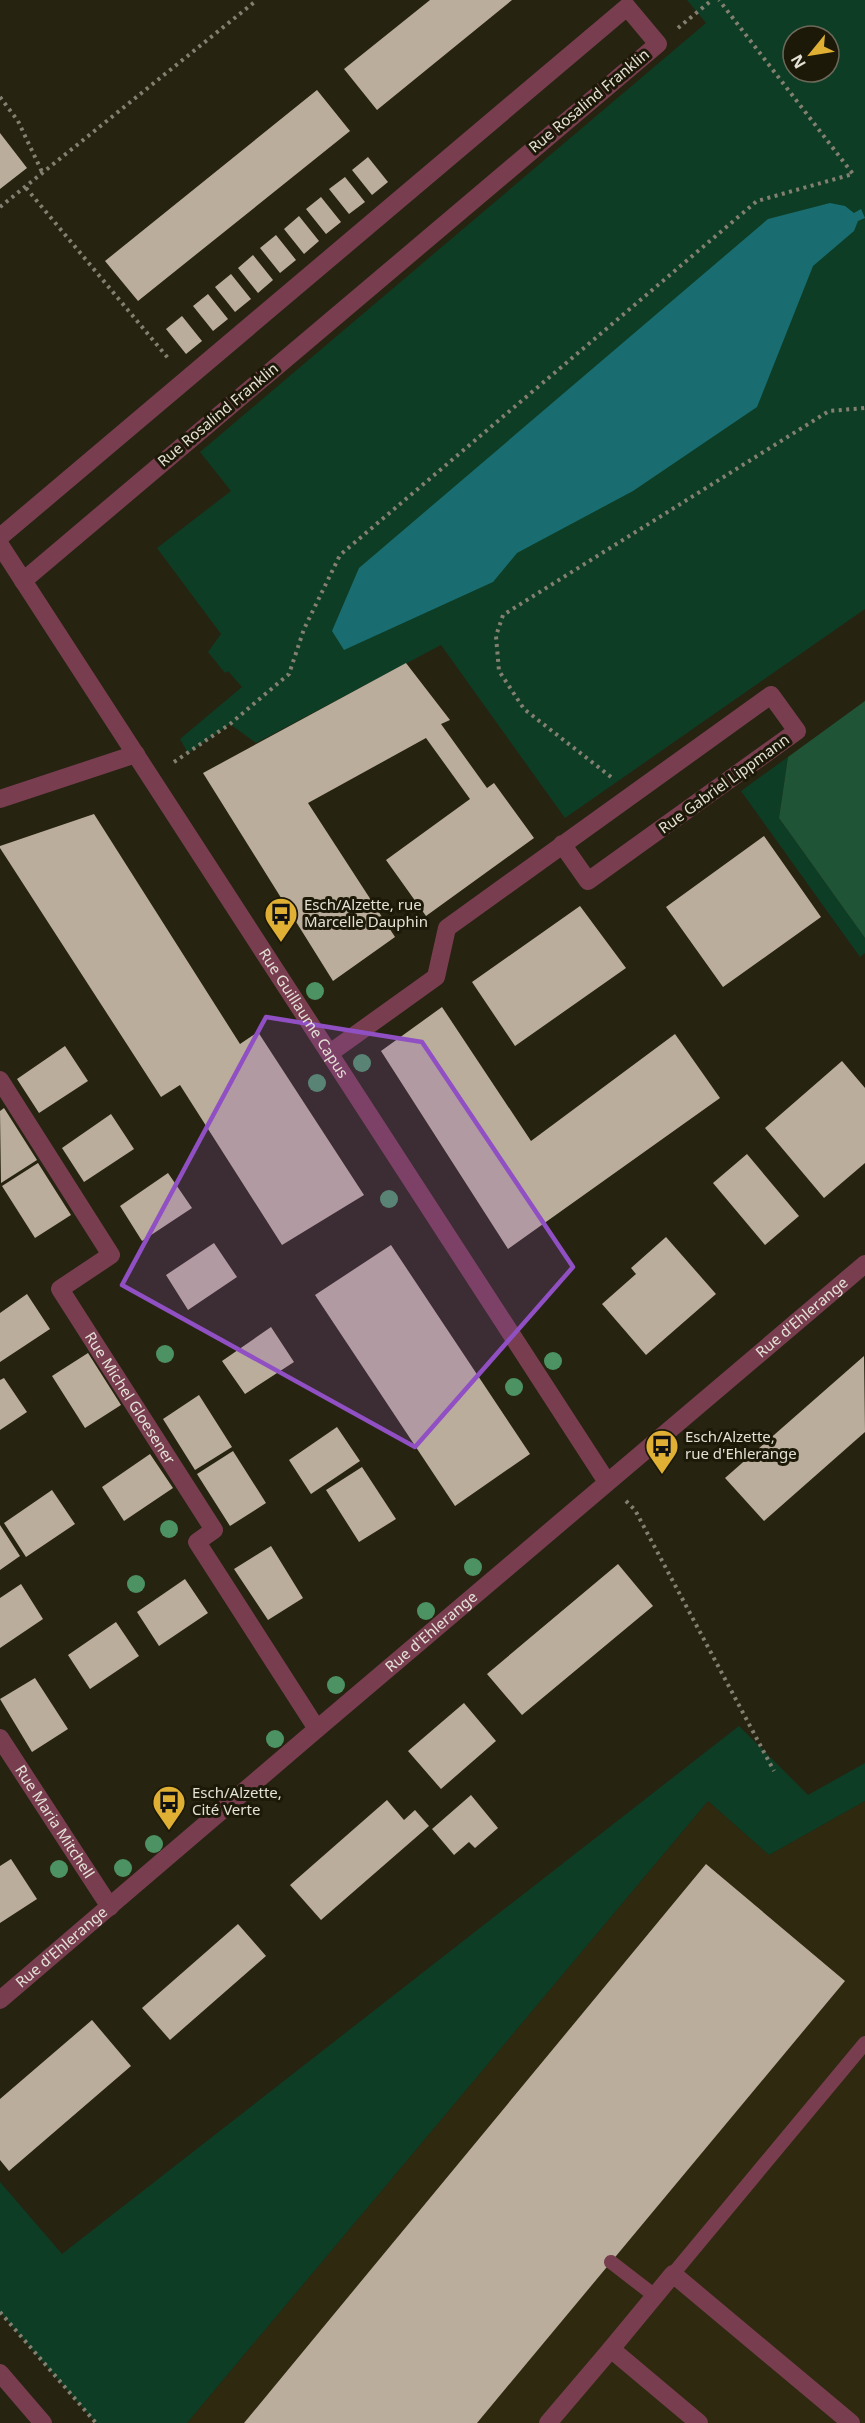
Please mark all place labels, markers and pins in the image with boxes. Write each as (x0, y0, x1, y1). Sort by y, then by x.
place label: Esch/Alzette, rue Marcelle Dauphin (304, 894, 428, 931)
bus stop icon: Esch/Alzette, rue Marcelle Dauphin (263, 896, 299, 943)
place label: Esch/Alzette, rue d'Ehlerange (685, 1426, 797, 1463)
bus stop icon: Esch/Alzette, rue d'Ehlerange (644, 1428, 680, 1475)
place label: Esch/Alzette, Cité Verte (192, 1782, 282, 1819)
bus stop icon: Esch/Alzette, Cité Verte (151, 1784, 187, 1831)

